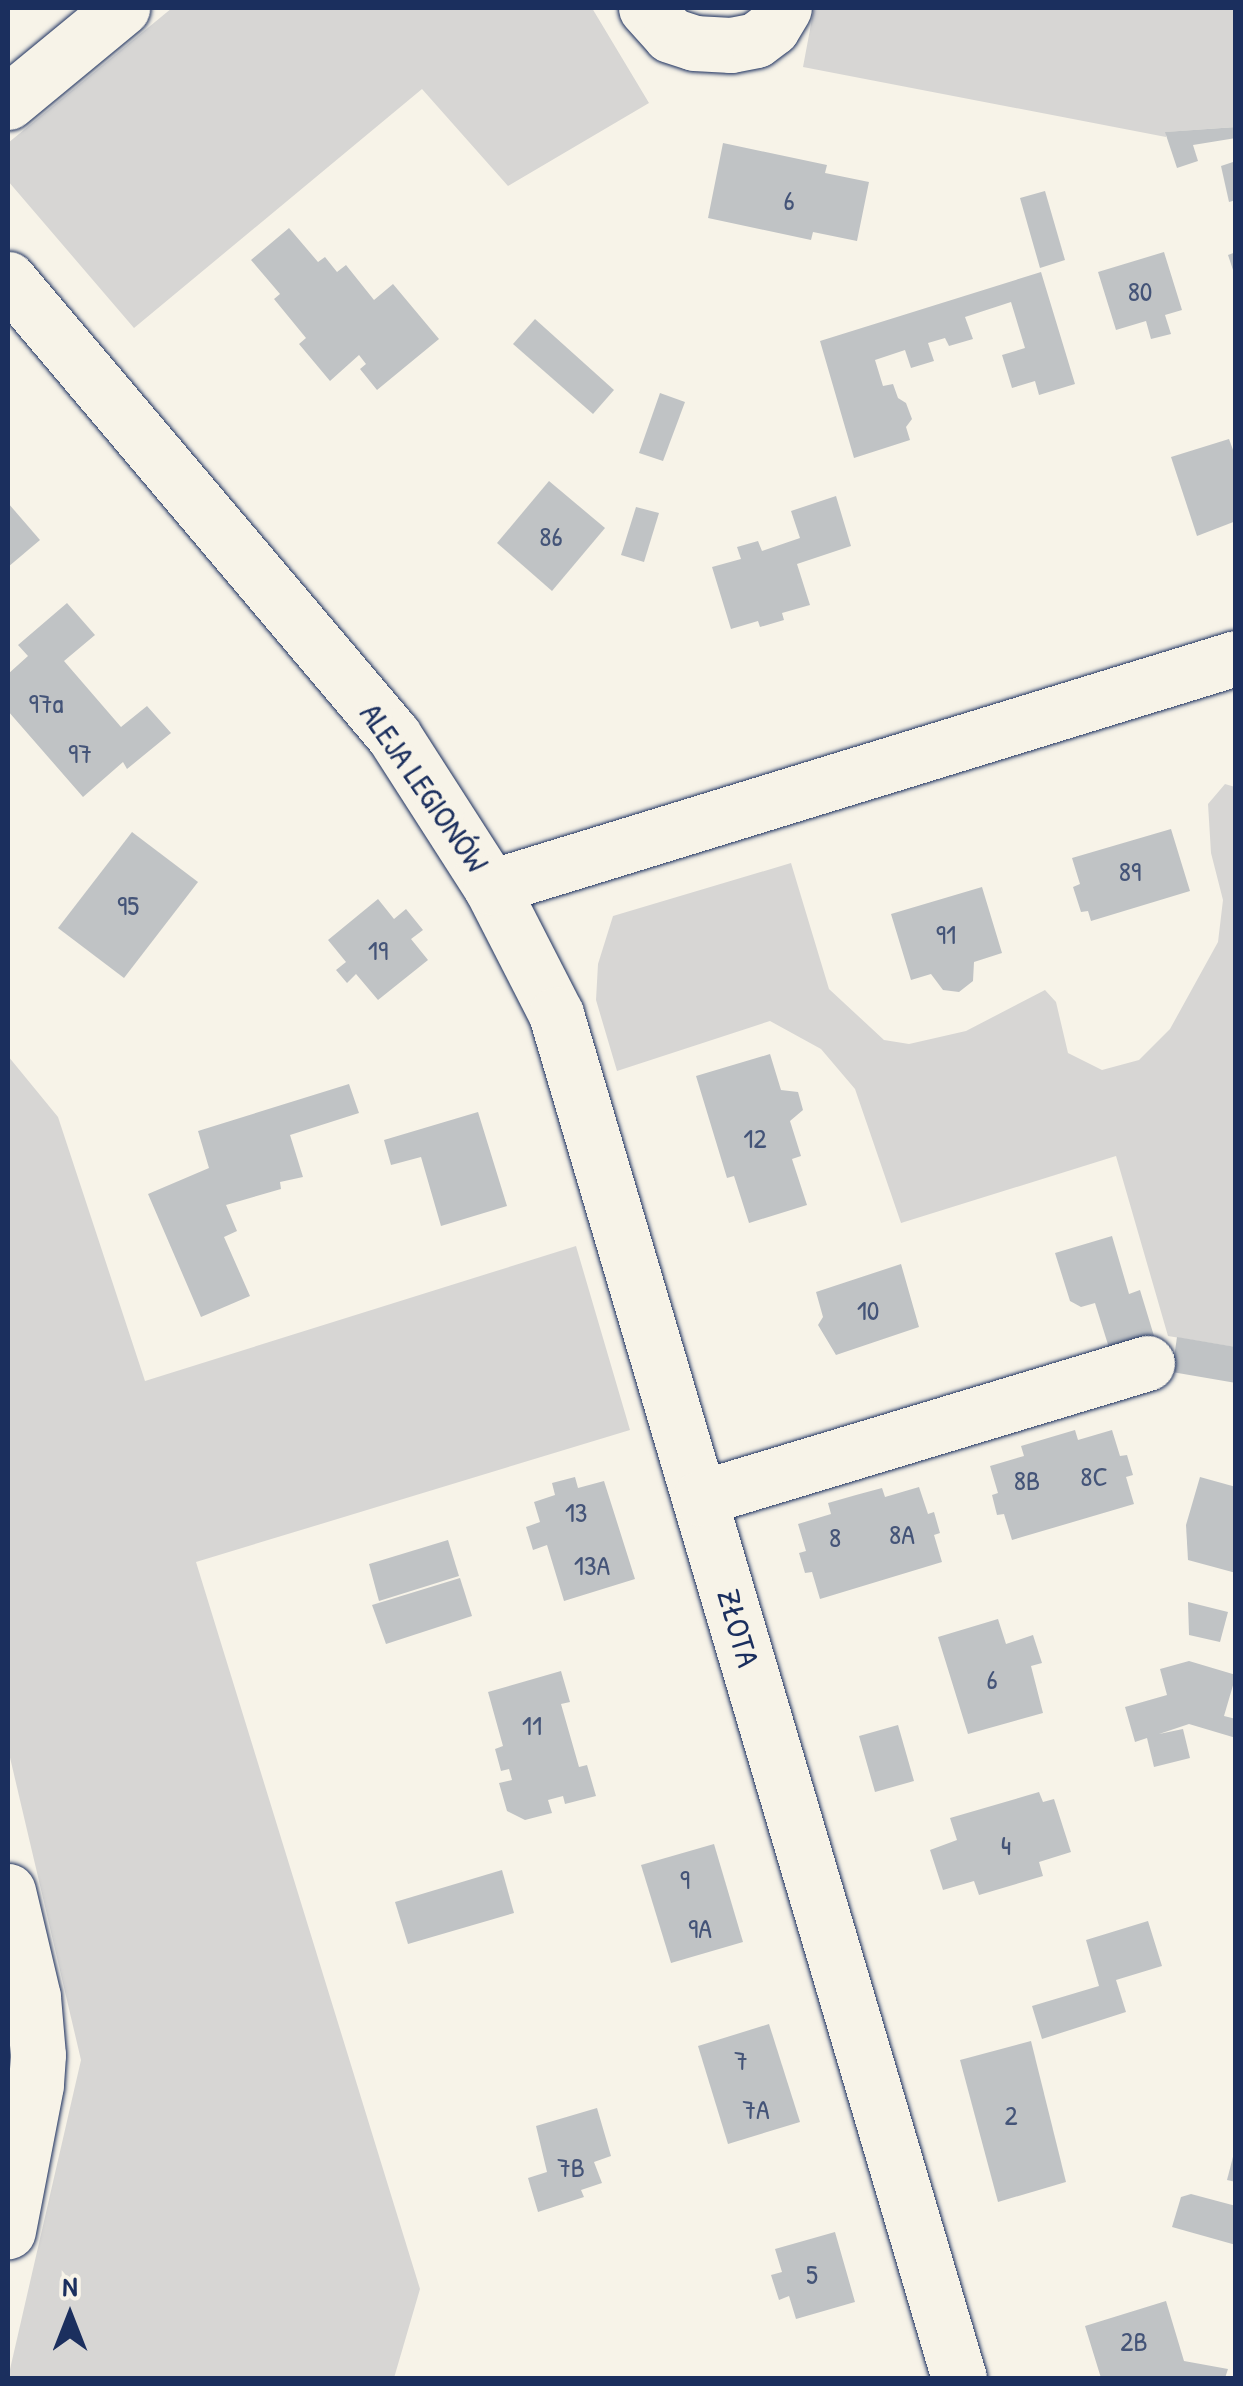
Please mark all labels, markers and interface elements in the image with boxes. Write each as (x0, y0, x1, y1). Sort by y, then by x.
house number: 6 (783, 183, 795, 217)
house number: 80 (1128, 274, 1152, 308)
house number: 86 (539, 519, 563, 553)
house number: 97a (28, 686, 64, 720)
street label: ALEJA LEGIONÓW (352, 696, 496, 880)
house number: 97 (68, 736, 92, 770)
house number: 89 (1119, 854, 1141, 888)
house number: 95 (117, 888, 139, 922)
house number: 91 (936, 917, 956, 951)
house number: 19 (368, 933, 388, 967)
house number: 12 (743, 1121, 767, 1155)
house number: 10 (857, 1293, 879, 1327)
house number: 8C (1080, 1459, 1108, 1493)
house number: 8B (1014, 1463, 1040, 1497)
house number: 13 (565, 1495, 587, 1529)
house number: 8A (889, 1517, 915, 1551)
house number: 8 (829, 1520, 841, 1554)
house number: 13A (574, 1548, 610, 1582)
street label: ZŁOTA (709, 1585, 767, 1671)
house number: 6 (986, 1662, 998, 1696)
house number: 11 (522, 1708, 542, 1742)
house number: 4 (1001, 1828, 1011, 1862)
house number: 9 (680, 1862, 690, 1896)
house number: 9A (688, 1911, 712, 1945)
house number: 7 (734, 2043, 748, 2077)
house number: 7A (742, 2092, 770, 2126)
house number: 2 (1004, 2098, 1018, 2132)
house number: 7B (557, 2150, 585, 2184)
house number: 5 (806, 2257, 818, 2291)
north arrow (20, 2266, 120, 2366)
text: N (63, 2267, 77, 2305)
house number: 2B (1120, 2324, 1148, 2358)

